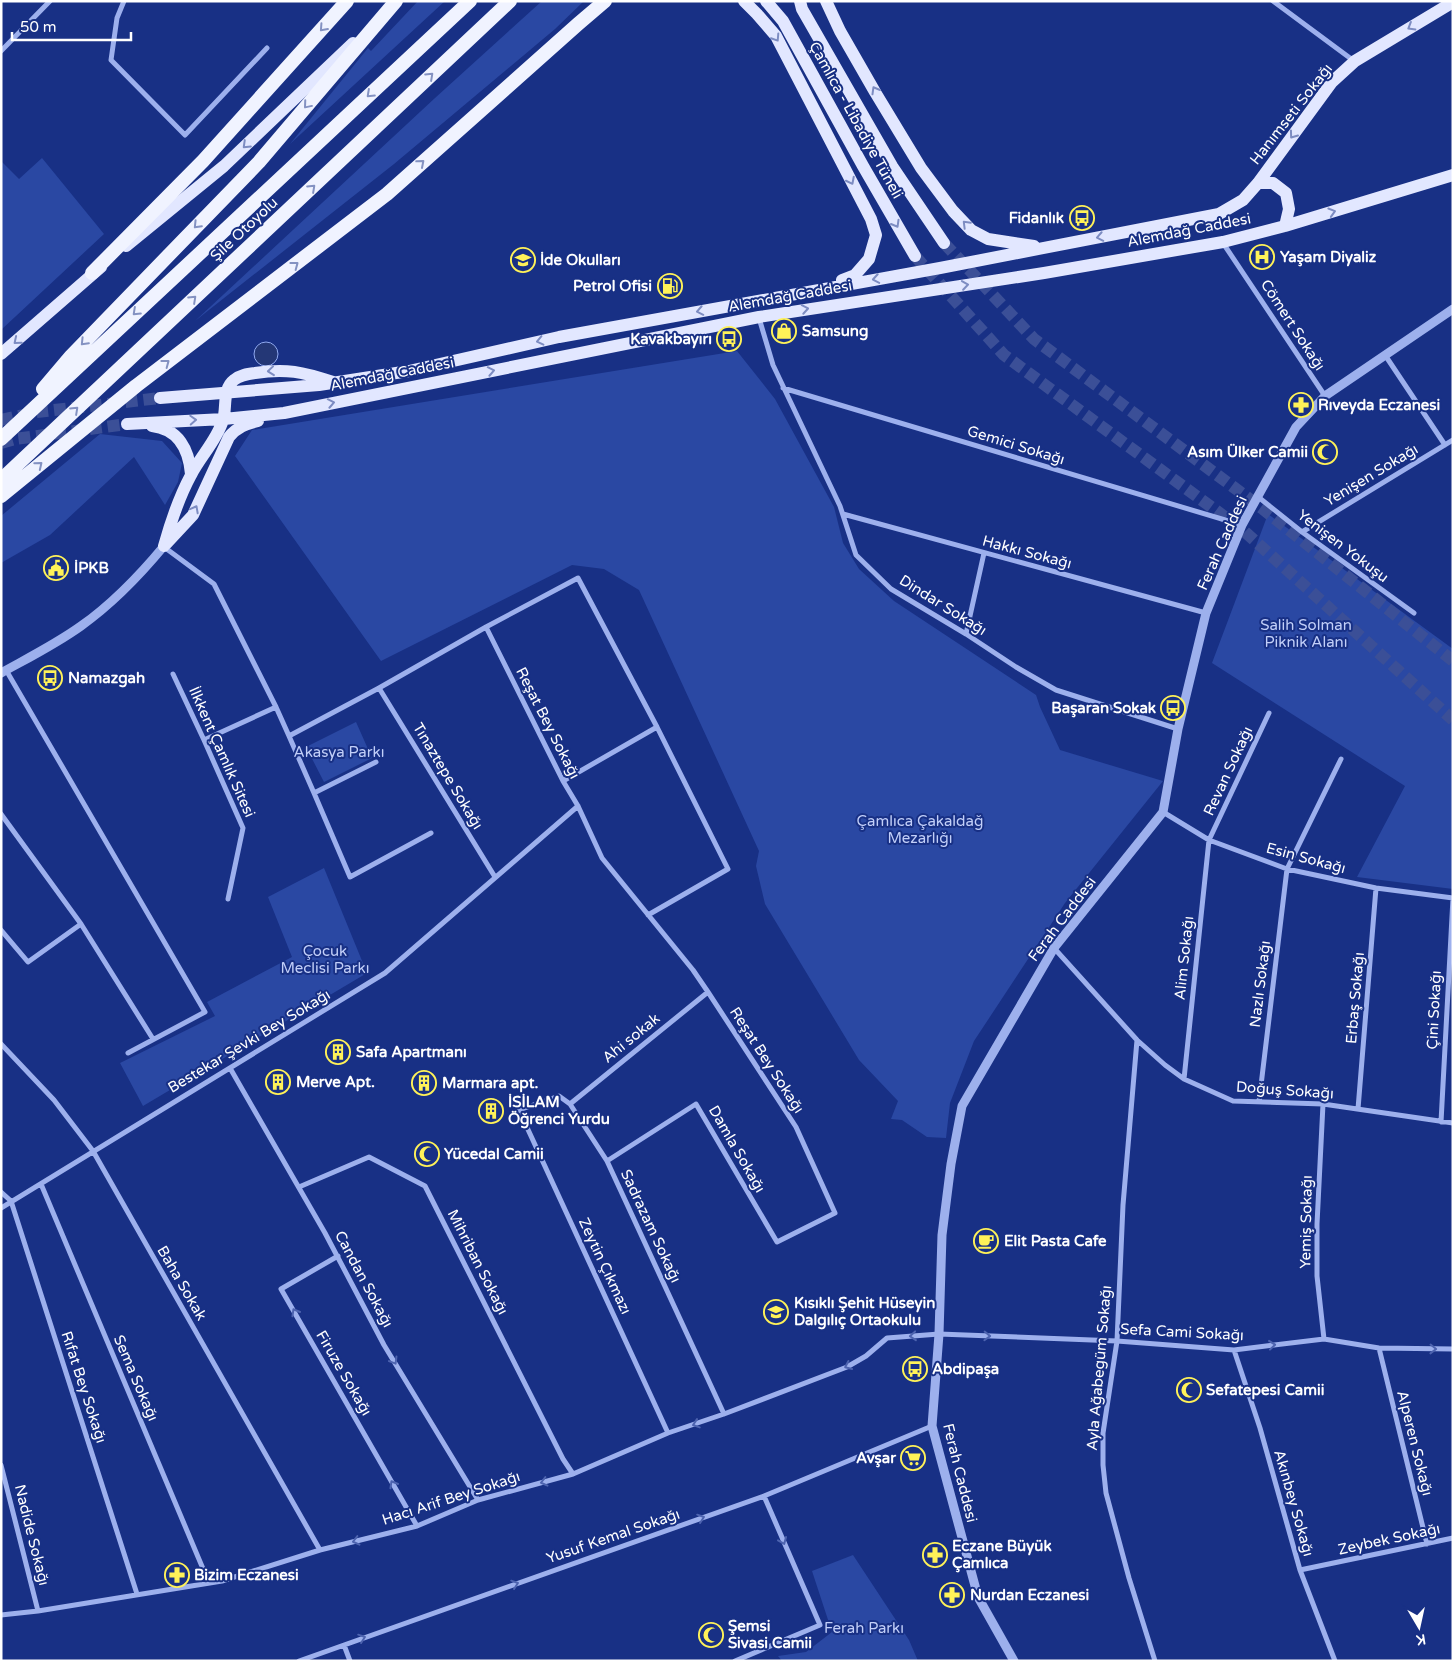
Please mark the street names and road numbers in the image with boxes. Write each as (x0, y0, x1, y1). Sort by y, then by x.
street label: Çamlıca - Libadiye Tüneli (805, 38, 907, 202)
street label: Hanımseti Sokağı (1246, 60, 1336, 168)
street label: Şile Otoyolu (207, 193, 281, 265)
street label: Alemdağ Caddesi (1126, 209, 1252, 251)
street label: Alemdağ Caddesi (727, 276, 853, 316)
street label: Cömert Sokağı (1257, 276, 1329, 374)
street label: Alemdağ Caddesi (329, 353, 455, 395)
street label: Gemici Sokağı (965, 422, 1067, 468)
street label: Yenişen Sokağı (1321, 440, 1421, 510)
street label: Ferah Caddesi (1193, 493, 1251, 593)
street label: Yenişen Yokuşu (1294, 506, 1392, 586)
street label: Hakkı Sokağı (980, 531, 1074, 573)
street label: Dindar Sokağı (896, 571, 990, 639)
street label: Reşat Bey Sokağı (512, 664, 584, 782)
street label: İlkkent Çamlık Sitesi (185, 684, 259, 820)
street label: Tınaztepe Sokağı (409, 720, 487, 832)
street label: Revan Sokağı (1199, 723, 1257, 819)
street label: Esin Sokağı (1264, 839, 1348, 877)
street label: Ferah Caddesi (1024, 873, 1100, 965)
street label: Alim Sokağı (1171, 915, 1197, 1001)
street label: Nazlı Sokağı (1246, 940, 1274, 1028)
street label: Erbaş Sokağı (1342, 951, 1368, 1045)
street label: Çini Sokağı (1423, 970, 1445, 1050)
street label: Bestekar Şevki Bey Sokağı (165, 985, 333, 1097)
street label: Reşat Bey Sokağı (726, 1004, 808, 1116)
street label: Ahi sokak (599, 1009, 663, 1067)
street label: Doğuş Sokağı (1236, 1078, 1334, 1102)
street label: Damla Sokağı (705, 1102, 769, 1196)
street label: Sadrazam Sokağı (617, 1167, 685, 1285)
street label: Yemiş Sokağı (1296, 1175, 1316, 1269)
street label: Mihriban Sokağı (444, 1206, 512, 1318)
street label: Zeytin Çıkmazı (575, 1215, 635, 1317)
street label: Candan Sokağı (331, 1228, 397, 1330)
street label: Baha Sokak (153, 1242, 211, 1324)
street label: Ayla Ağabegüm Sokağı (1083, 1285, 1115, 1451)
street label: Sefa Cami Sokağı (1120, 1320, 1244, 1344)
street label: Firuze Sokağı (312, 1327, 376, 1419)
street label: Rıfat Bey Sokağı (57, 1329, 111, 1445)
street label: Sema Sokağı (110, 1332, 162, 1424)
street label: Alperen Sokağı (1393, 1388, 1437, 1498)
street label: Ferah Caddesi (939, 1422, 981, 1524)
street label: Akınbey Sokağı (1270, 1448, 1318, 1558)
street label: Hacı Arif Bey Sokağı (380, 1467, 522, 1529)
street label: Nadide Sokağı (11, 1483, 53, 1587)
street label: Yusuf Kemal Sokağı (544, 1505, 682, 1567)
street label: Zeybek Sokağı (1336, 1519, 1442, 1559)

